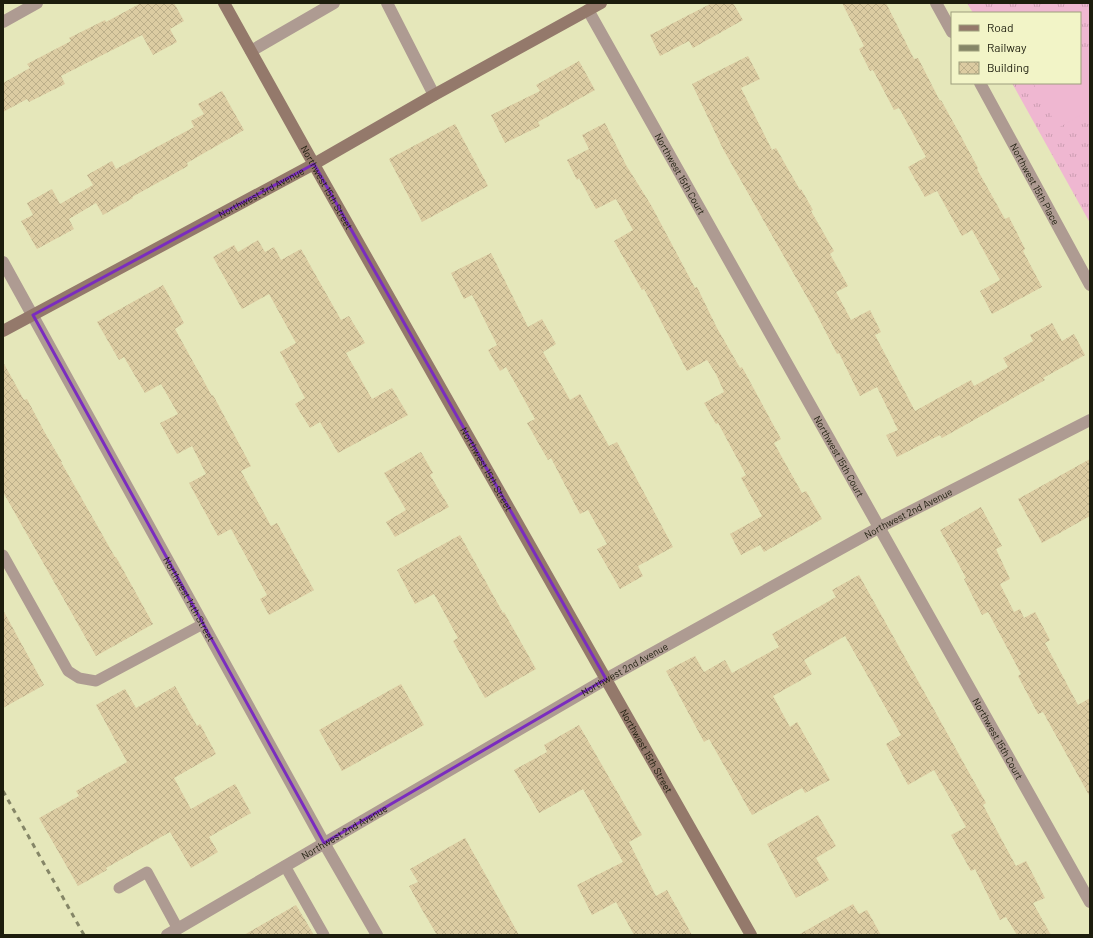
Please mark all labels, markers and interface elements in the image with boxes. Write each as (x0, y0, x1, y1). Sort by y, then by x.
legend (951, 12, 1081, 84)
text: Road (987, 20, 1014, 34)
text: Railway (987, 40, 1027, 54)
text: Building (987, 60, 1029, 74)
street label: Northwest 15th Court (652, 131, 708, 217)
street label: Northwest 15th Place (1008, 141, 1062, 227)
street label: Northwest 15th Street (298, 143, 356, 232)
street label: Northwest 3rd Avenue (216, 164, 306, 220)
street label: Northwest 15th Court (811, 413, 867, 499)
street label: Northwest 15th Street (458, 425, 515, 514)
street label: Northwest 2nd Avenue (862, 485, 954, 541)
street label: Northwest 14th Street (161, 554, 218, 644)
street label: Northwest 2nd Avenue (579, 640, 670, 698)
street label: Northwest 15th Court (970, 696, 1026, 782)
street label: Northwest 15th Street (618, 707, 675, 795)
street label: Northwest 2nd Avenue (299, 802, 389, 862)

